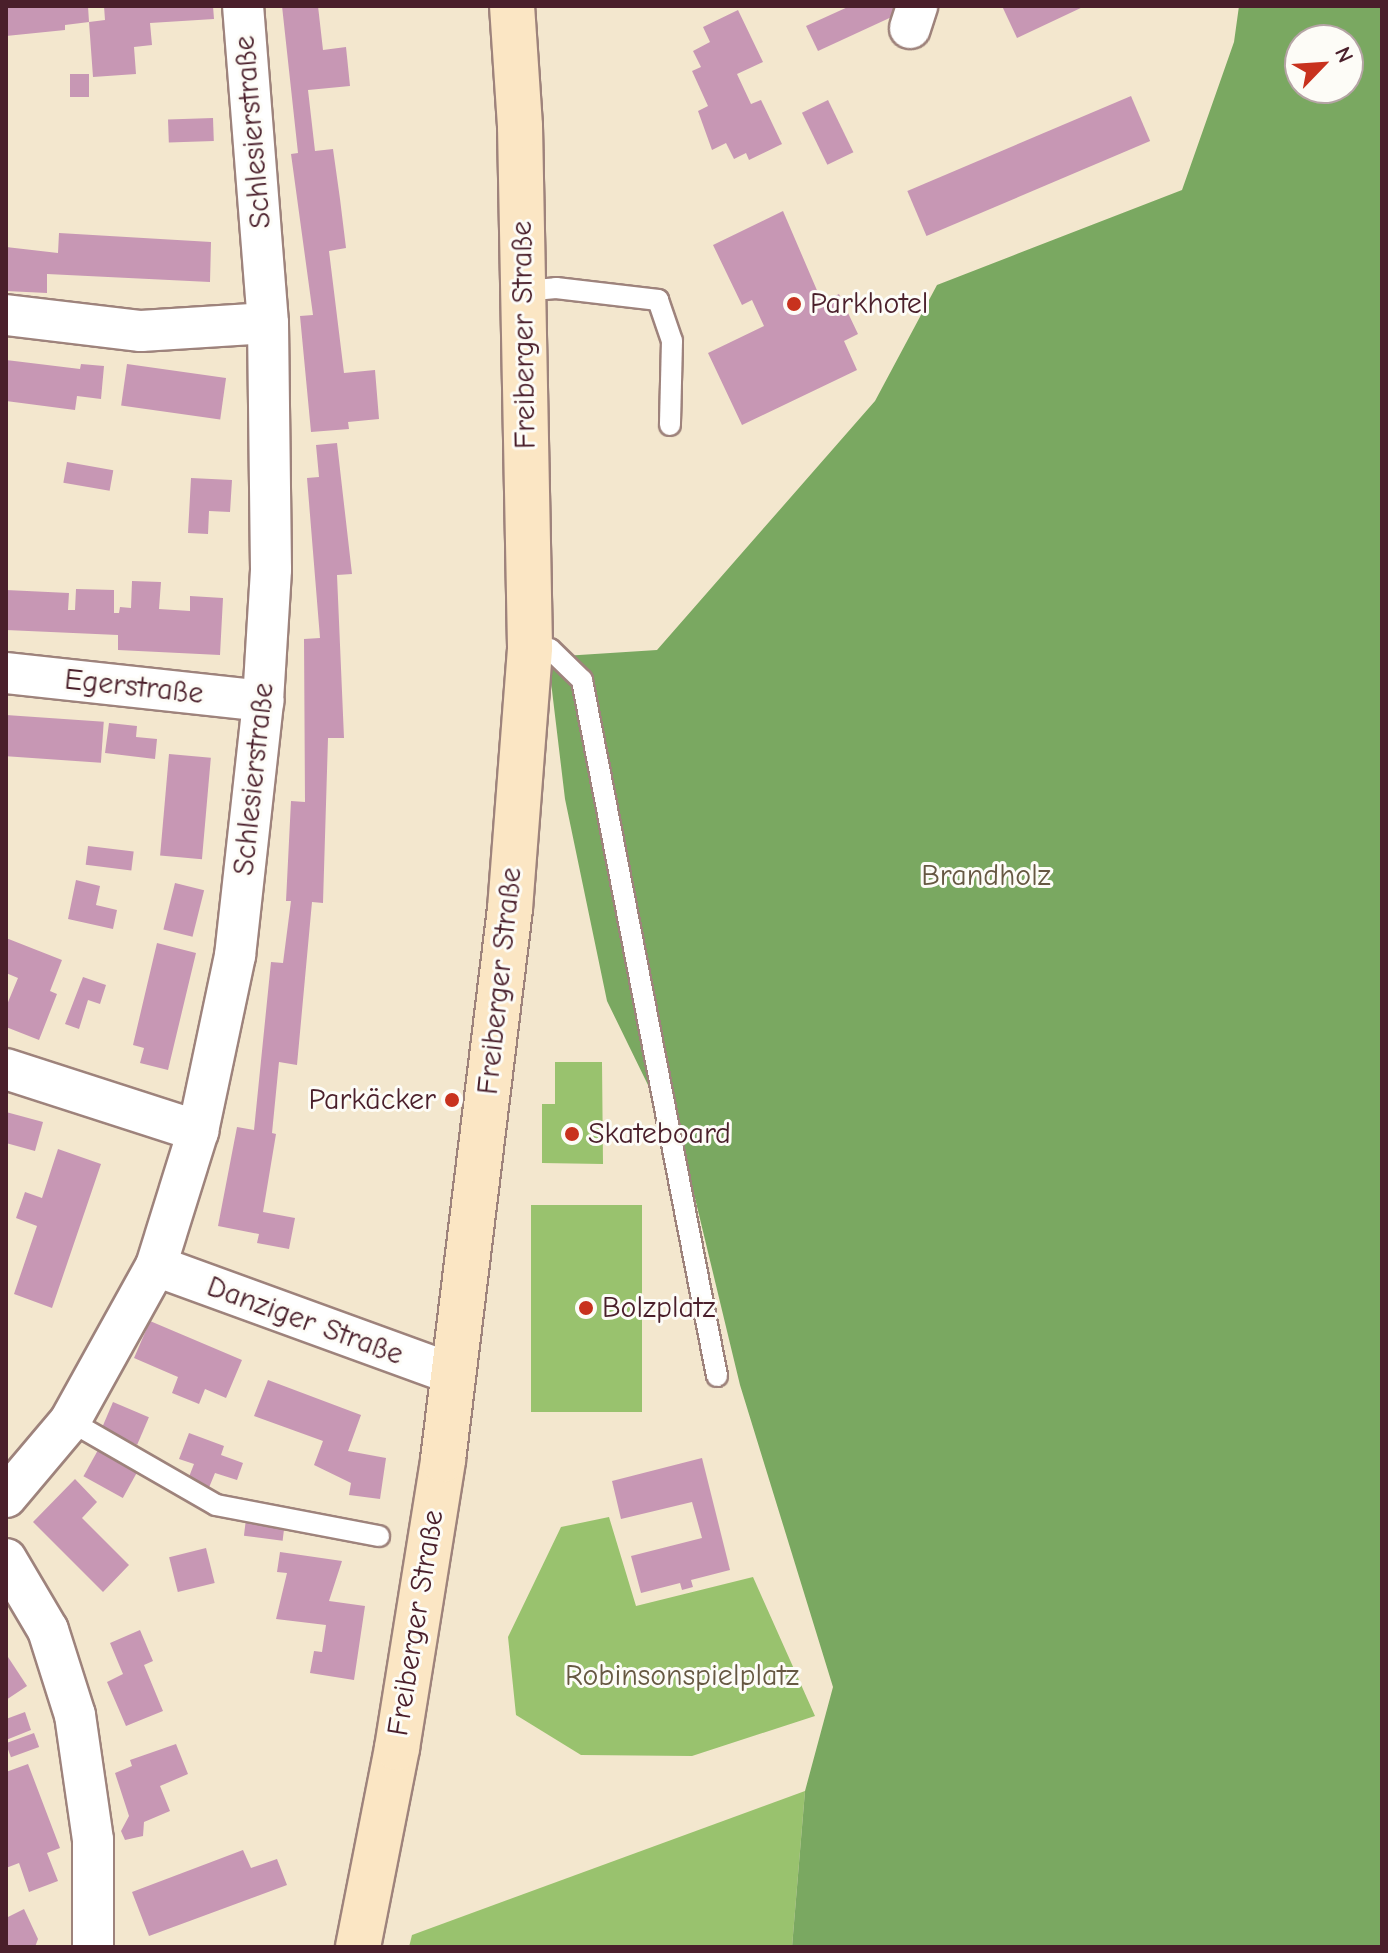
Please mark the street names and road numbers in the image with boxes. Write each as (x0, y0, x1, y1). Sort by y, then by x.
street label: Schlesierstraße (227, 34, 279, 230)
street label: Freiberger Straße (504, 221, 544, 449)
street label: Egerstraße (63, 662, 205, 712)
street label: Schlesierstraße (226, 681, 282, 877)
street label: Freiberger Straße (470, 866, 530, 1096)
street label: Danziger Straße (202, 1269, 408, 1373)
street label: Freiberger Straße (380, 1507, 452, 1739)

